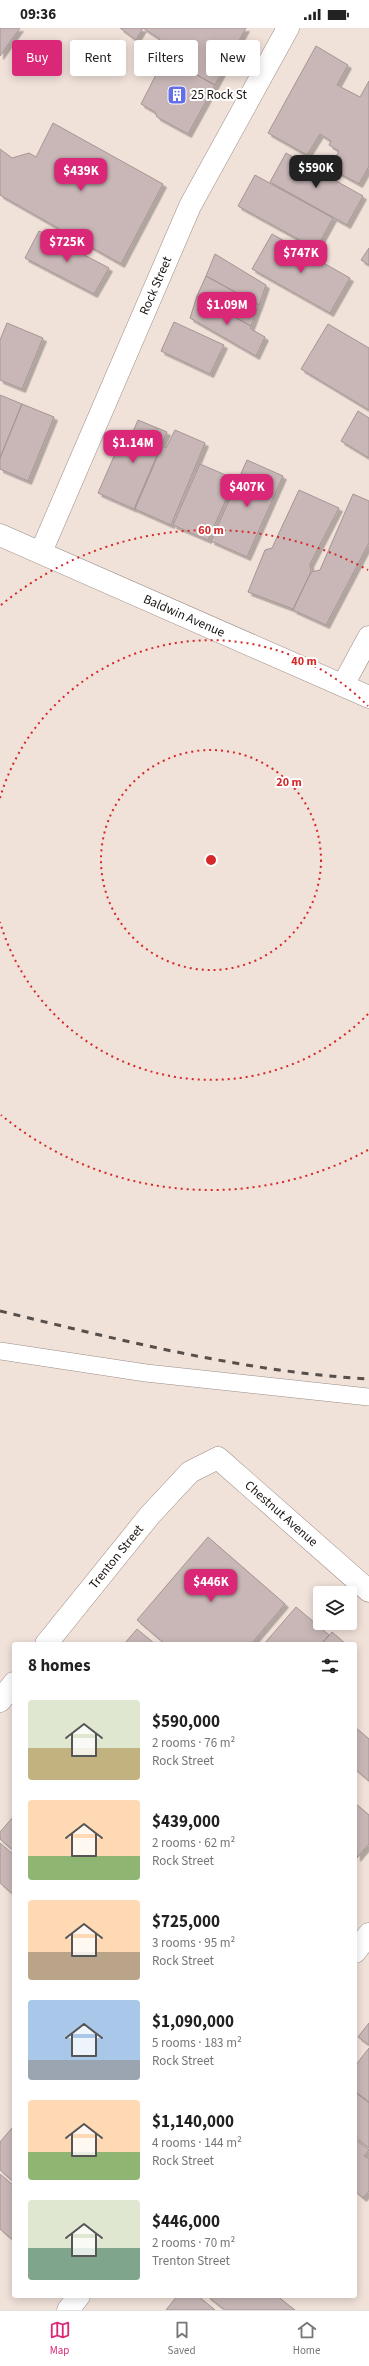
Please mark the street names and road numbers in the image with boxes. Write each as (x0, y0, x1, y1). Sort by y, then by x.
street label: Rock Street (135, 253, 176, 318)
street label: Baldwin Avenue (141, 590, 228, 642)
street label: Chestnut Avenue (241, 1477, 322, 1551)
street label: Trenton Street (85, 1520, 148, 1593)

